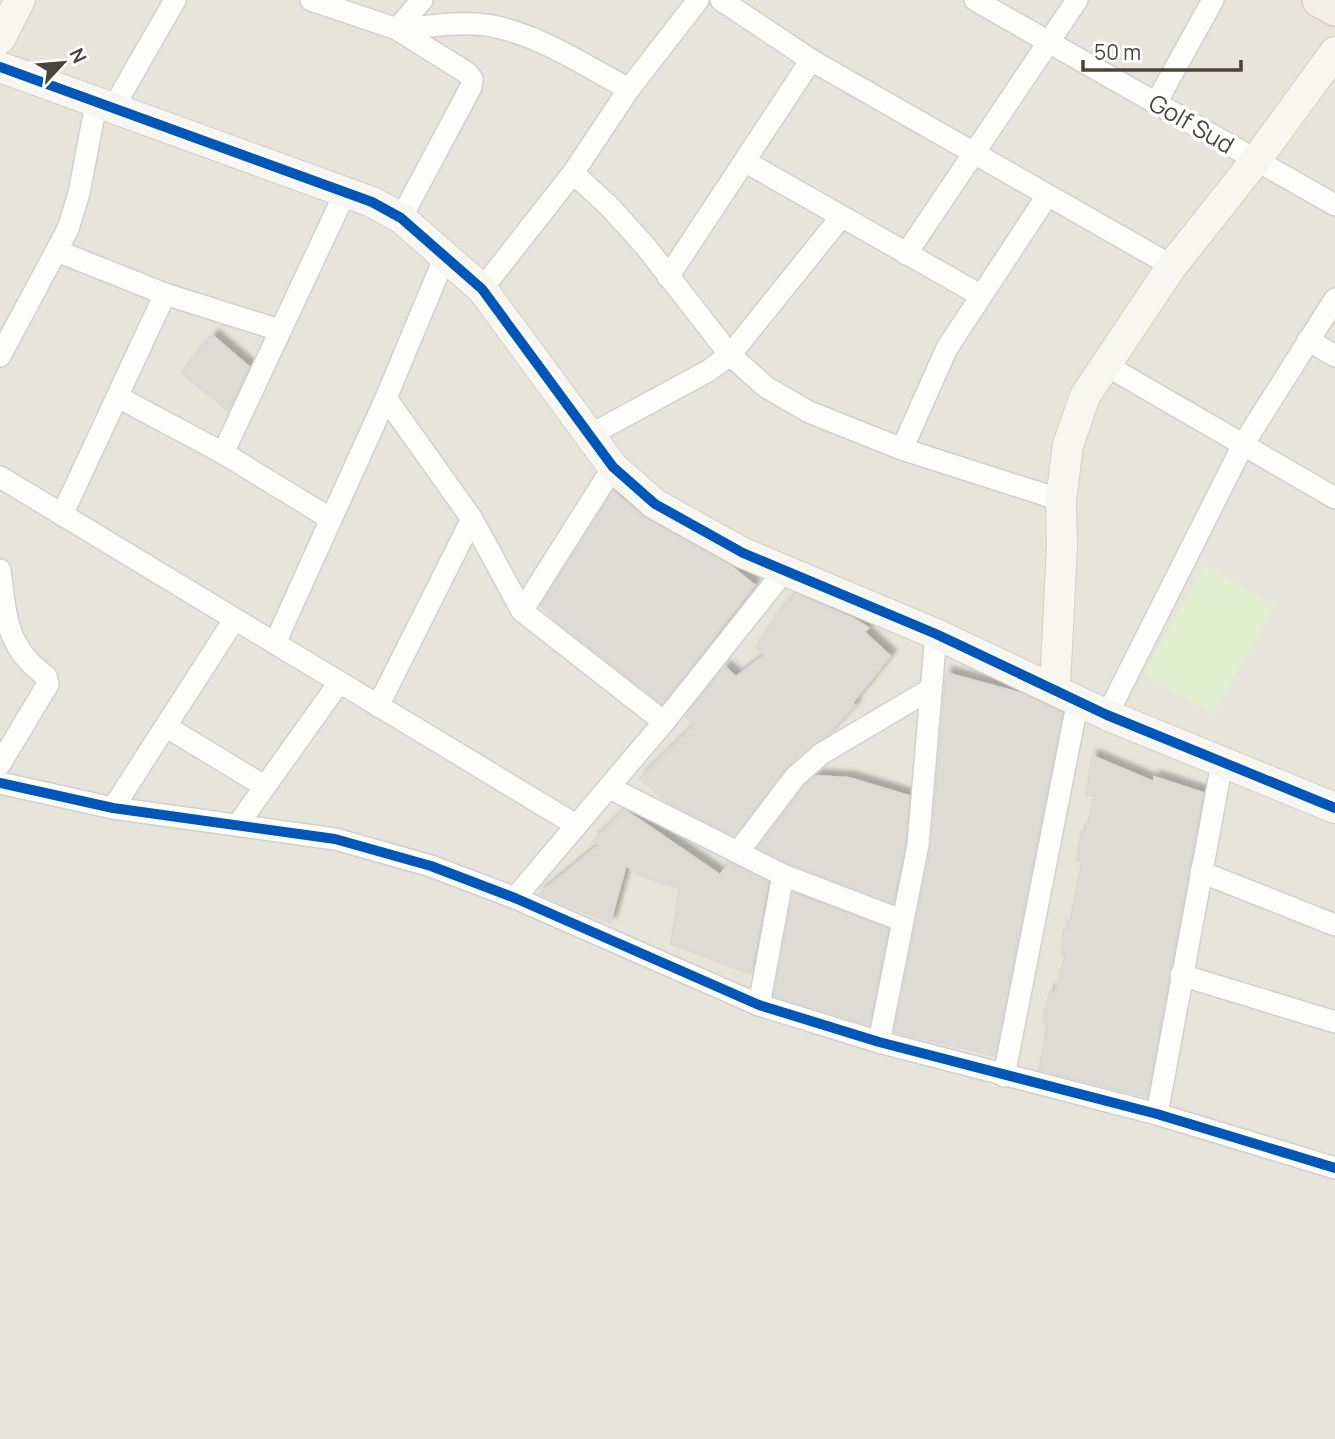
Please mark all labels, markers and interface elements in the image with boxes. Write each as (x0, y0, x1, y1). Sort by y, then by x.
north arrow (28, 28, 98, 98)
scale bar (1083, 28, 1240, 72)
text: 50 m (1094, 38, 1141, 66)
text: N (64, 44, 93, 67)
street label: Golf Sud (1143, 85, 1241, 161)

